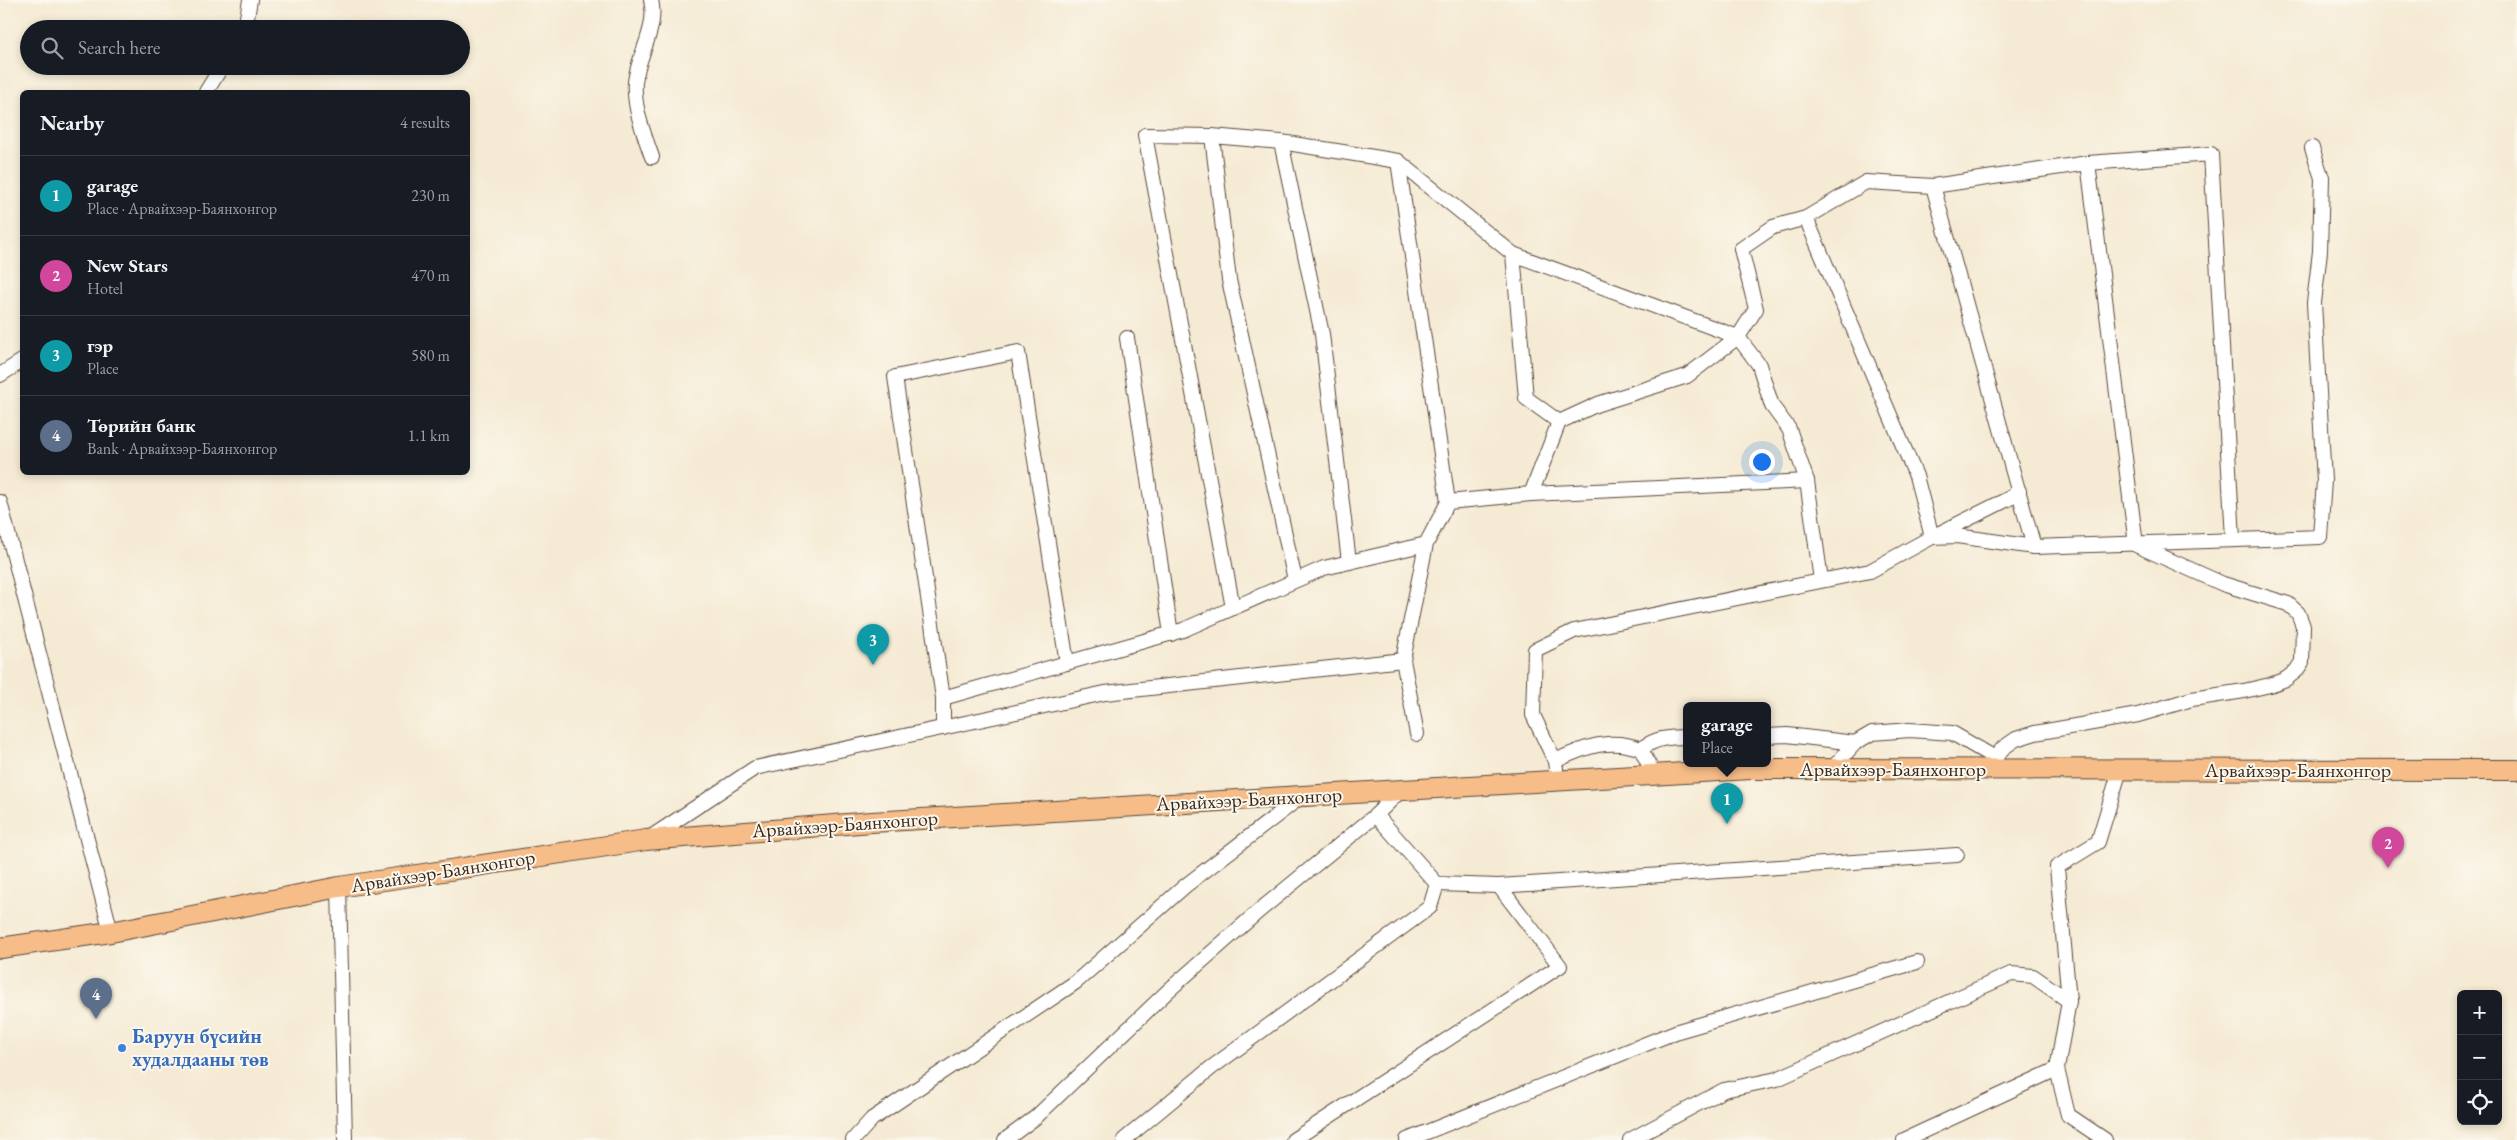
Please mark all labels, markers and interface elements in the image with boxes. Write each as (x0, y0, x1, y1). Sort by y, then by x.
search box (20, 20, 470, 75)
icon: search (38, 34, 66, 62)
text: Search here (78, 35, 160, 60)
text: Nearby (40, 109, 104, 136)
text: 4 results (400, 112, 450, 133)
text: garage (87, 173, 138, 198)
text: 1 (52, 185, 60, 206)
text: 230 m (411, 185, 450, 206)
text: Place · Арвайхээр-Баянхонгор (87, 198, 277, 219)
text: New Stars (87, 253, 168, 278)
text: 2 (52, 265, 60, 286)
text: 470 m (411, 265, 450, 286)
text: Hotel (87, 278, 123, 299)
text: гэр (87, 333, 113, 358)
text: 3 (52, 345, 60, 366)
text: 580 m (411, 345, 450, 366)
text: Place (87, 358, 119, 379)
text: Төрийн банк (87, 413, 195, 438)
text: 4 (52, 425, 60, 446)
text: 1.1 km (408, 425, 450, 446)
text: Bank · Арвайхээр-Баянхонгор (87, 438, 277, 459)
your location (1749, 449, 1775, 475)
pin: 3 (857, 624, 889, 665)
popup (1683, 702, 1771, 767)
text: garage (1701, 712, 1753, 737)
text: Place (1701, 737, 1733, 758)
street label: Арвайхээр-Баянхонгор (1799, 756, 1986, 782)
street label: Арвайхээр-Баянхонгор (2204, 757, 2391, 783)
street label: Арвайхээр-Баянхонгор (1154, 781, 1343, 817)
pin: 1 (1711, 783, 1743, 824)
street label: Арвайхээр-Баянхонгор (750, 805, 939, 844)
pin: 2 (2372, 827, 2404, 868)
street label: Арвайхээр-Баянхонгор (348, 844, 537, 899)
pin: 4 (80, 978, 112, 1019)
map controls (2457, 990, 2502, 1125)
button: + (2457, 990, 2502, 1035)
place label: Баруун бүсийн худалдааны төв (132, 1023, 269, 1072)
button: − (2457, 1035, 2502, 1080)
marker: Баруун бүсийн худалдааны төв (116, 1042, 128, 1054)
button: locate (2457, 1080, 2502, 1125)

